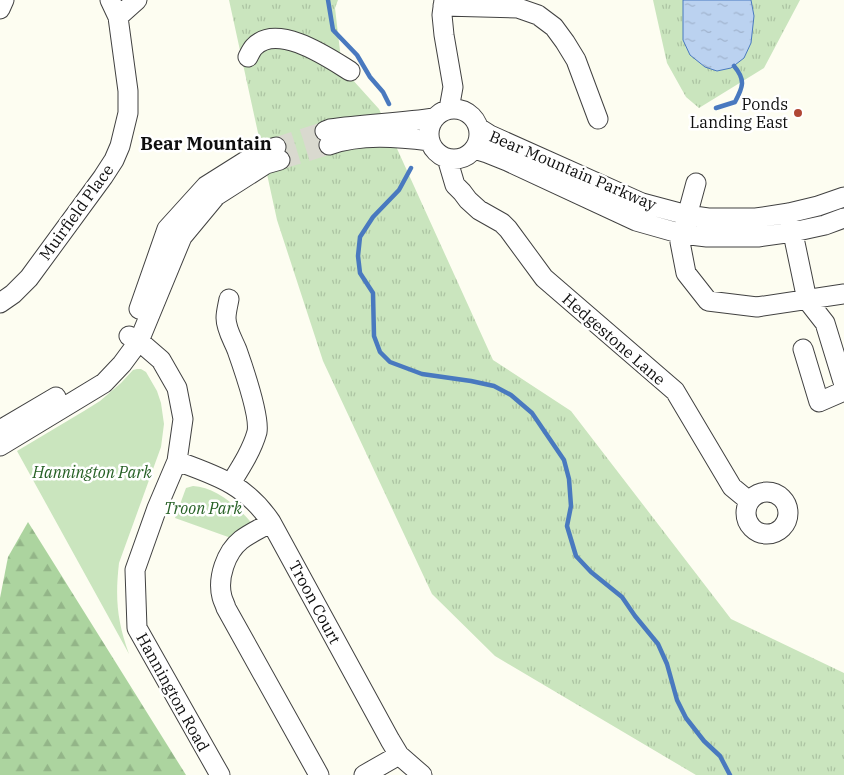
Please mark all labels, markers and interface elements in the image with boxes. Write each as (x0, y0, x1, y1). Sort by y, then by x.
place label: Ponds Landing East (690, 94, 788, 132)
marker: Ponds Landing East (792, 107, 804, 119)
street label: Bear Mountain Parkway (486, 126, 660, 215)
district label: Bear Mountain (140, 132, 272, 155)
street label: Muirfield Place (35, 160, 117, 264)
street label: Hedgestone Lane (558, 289, 670, 389)
park label: Hannington Park (31, 462, 152, 482)
park label: Troon Park (164, 498, 243, 518)
street label: Troon Court (285, 557, 345, 647)
street label: Hannington Road (132, 629, 214, 755)

